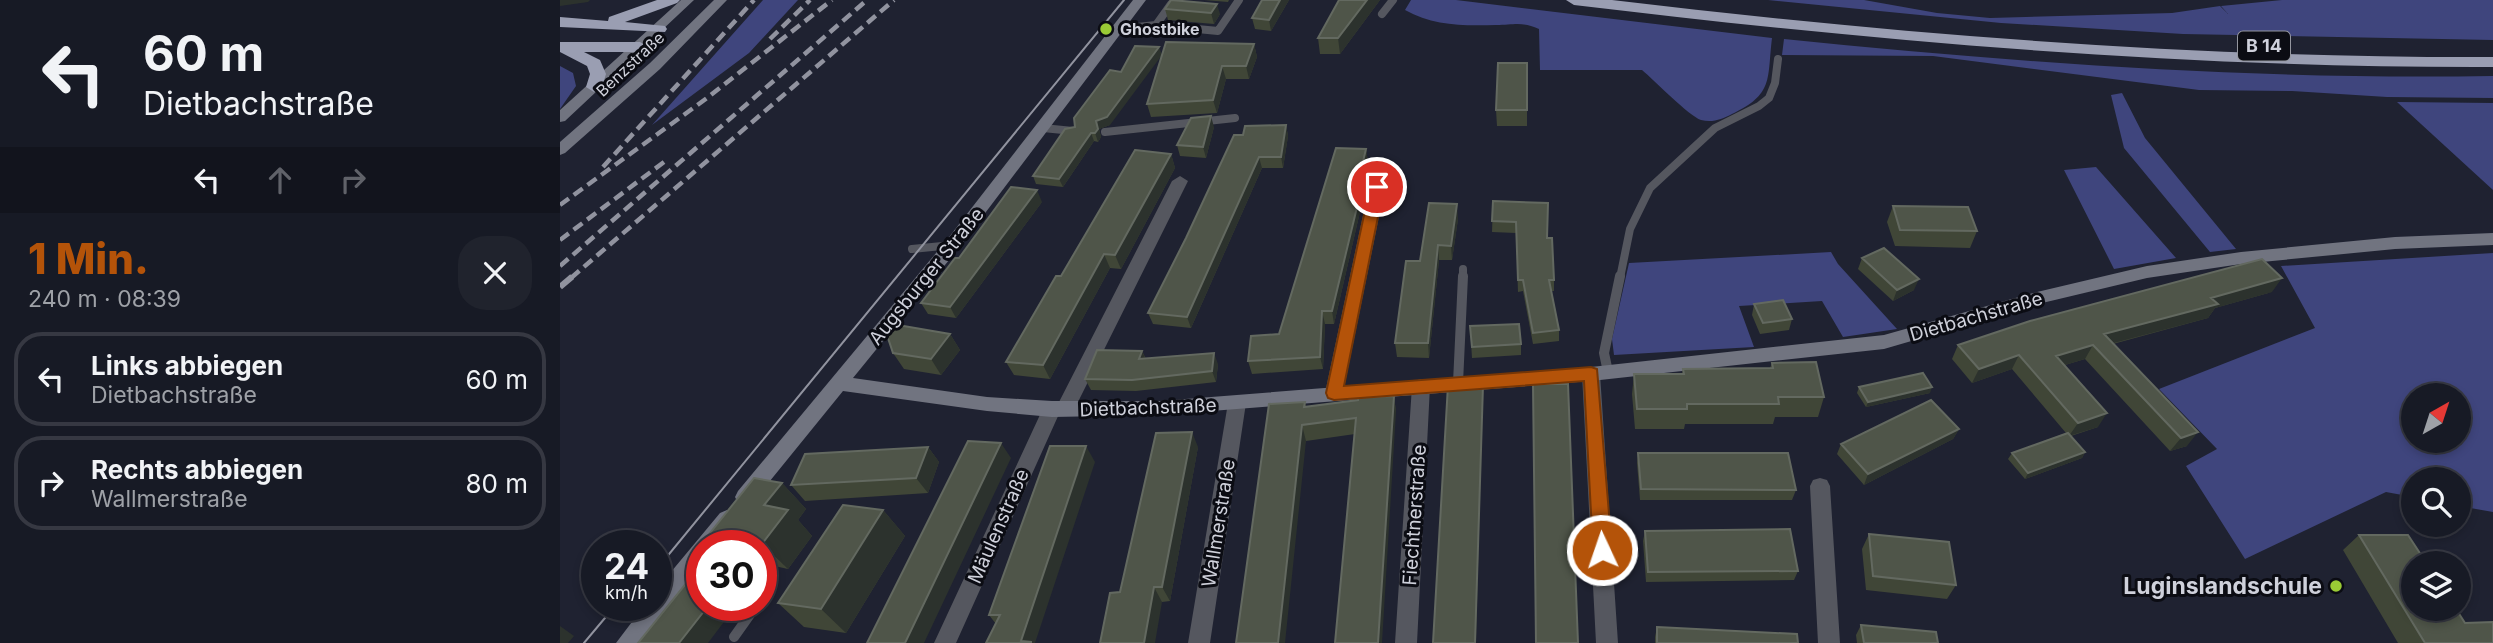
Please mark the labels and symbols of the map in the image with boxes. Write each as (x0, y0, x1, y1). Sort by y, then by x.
place label: Ghostbike (1120, 19, 1200, 39)
marker: Ghostbike (1098, 21, 1114, 37)
street label: Benzstraße (592, 27, 668, 101)
road number: B 14 (2238, 32, 2290, 60)
pin (1347, 157, 1407, 217)
street label: Augsburger Straße (864, 203, 989, 350)
street label: Dietbachstraße (1907, 287, 2045, 346)
north arrow (2401, 383, 2471, 453)
street label: Dietbachstraße (1079, 394, 1217, 421)
street label: Fiechtnerstraße (1398, 444, 1431, 586)
street label: Wallmerstraße (1197, 457, 1240, 589)
street label: Mäulenstraße (963, 465, 1034, 587)
position arrow (1565, 513, 1639, 587)
speed limit sign: 30 (686, 530, 777, 621)
place label: Luginslandschule (2123, 572, 2322, 600)
marker: Luginslandschule (2328, 578, 2344, 594)

